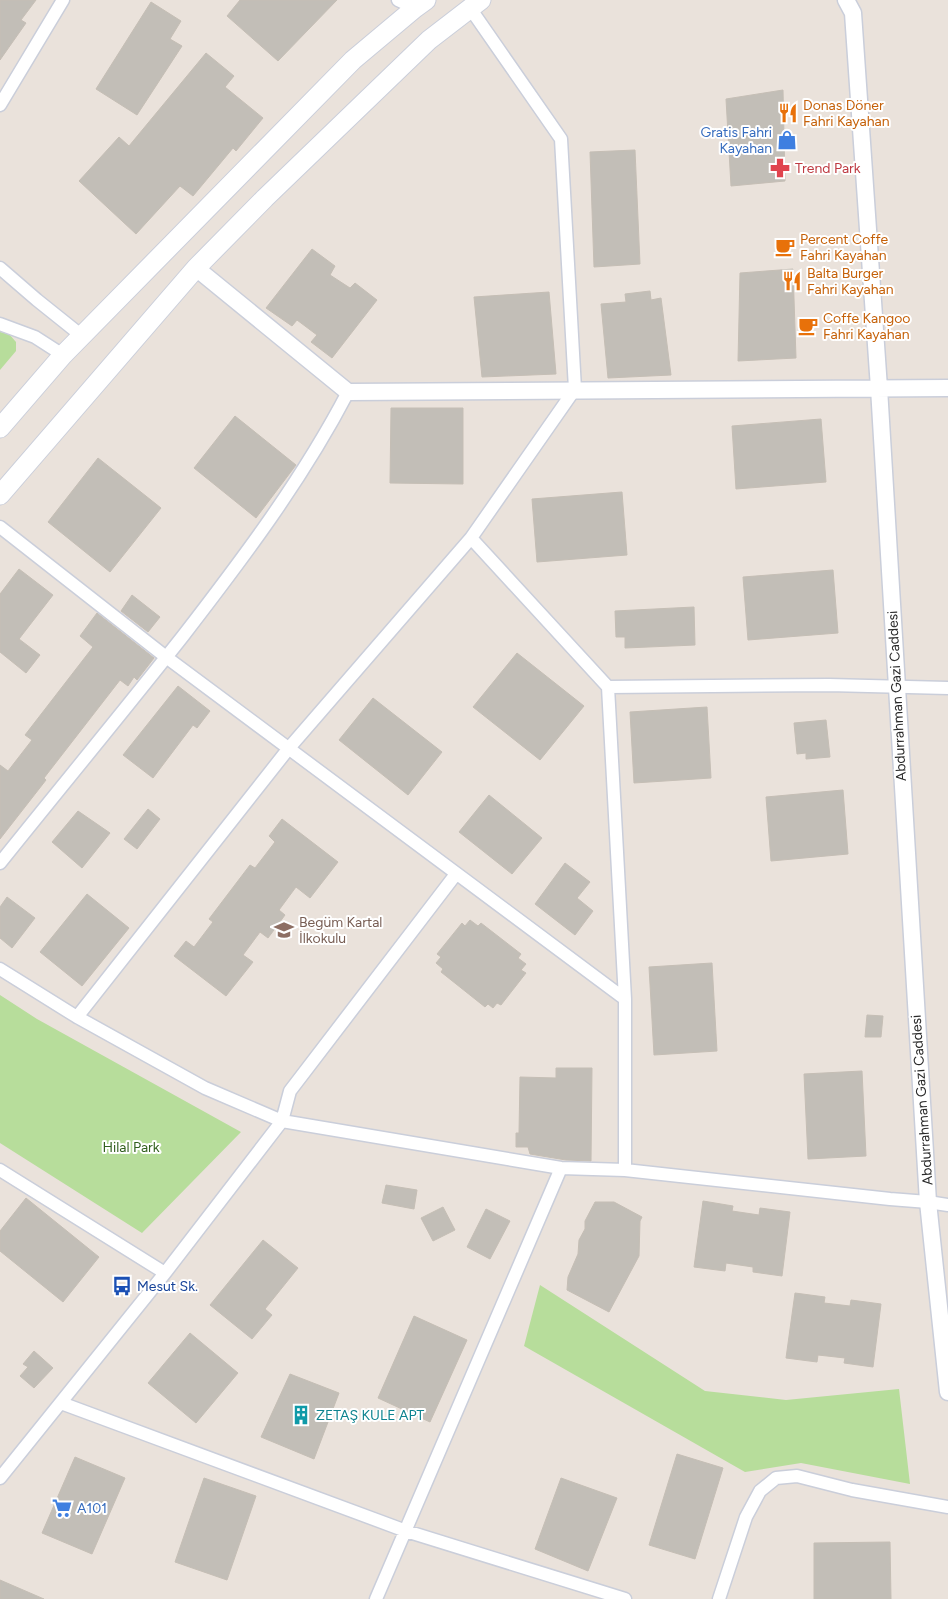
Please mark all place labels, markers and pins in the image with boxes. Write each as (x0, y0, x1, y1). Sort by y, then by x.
place label: Donas Döner Fahri Kayahan (803, 97, 890, 130)
restaurant icon: Donas Döner Fahri Kayahan (777, 102, 799, 124)
place label: Gratis Fahri Kayahan (701, 124, 772, 157)
shop icon: Gratis Fahri Kayahan (776, 129, 798, 151)
pharmacy icon: Trend Park (769, 157, 791, 179)
place label: Trend Park (795, 160, 861, 177)
place label: Percent Coffe Fahri Kayahan (800, 231, 889, 264)
cafe icon: Percent Coffe Fahri Kayahan (774, 236, 796, 258)
place label: Balta Burger Fahri Kayahan (807, 265, 894, 298)
restaurant icon: Balta Burger Fahri Kayahan (781, 270, 803, 292)
place label: Coffe Kangoo Fahri Kayahan (823, 310, 910, 343)
cafe icon: Coffe Kangoo Fahri Kayahan (797, 315, 819, 337)
place label: Begüm Kartal İlkokulu (299, 914, 382, 947)
school or university icon: Begüm Kartal İlkokulu (273, 919, 295, 941)
bus stop icon: Mesut Sk. (111, 1275, 133, 1297)
place label: Mesut Sk. (137, 1278, 198, 1295)
building icon: ZETAŞ KULE APT (290, 1404, 312, 1426)
place label: ZETAŞ KULE APT (316, 1407, 425, 1424)
supermarket icon: A101 (51, 1497, 73, 1519)
place label: A101 (77, 1500, 107, 1517)

